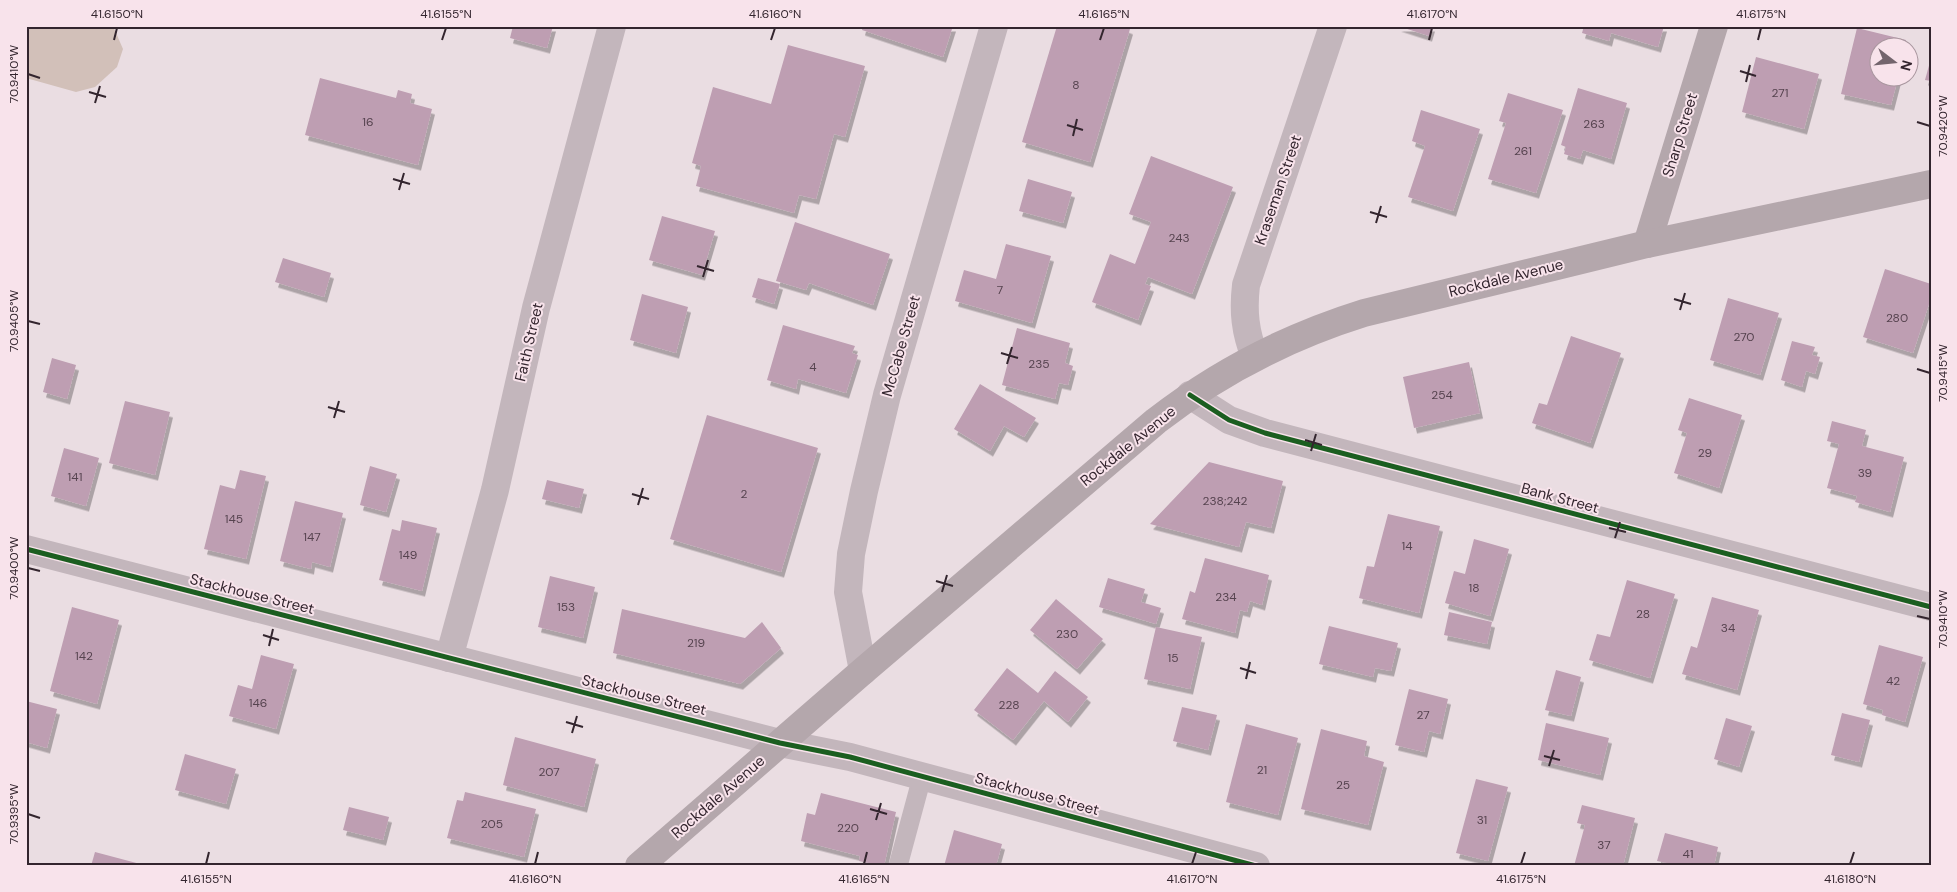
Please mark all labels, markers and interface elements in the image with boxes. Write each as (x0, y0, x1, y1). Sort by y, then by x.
text: 41.6150°N (91, 6, 143, 22)
text: 41.6155°N (420, 6, 472, 22)
text: 41.6160°N (749, 6, 801, 22)
text: 41.6165°N (1078, 6, 1130, 22)
text: 41.6170°N (1406, 6, 1458, 22)
text: 41.6175°N (1736, 6, 1786, 22)
north arrow (1870, 38, 1920, 88)
text: 70.9410°W (6, 44, 22, 103)
text: N (1896, 58, 1917, 73)
house number: 8 (1072, 77, 1080, 93)
house number: 271 (1772, 85, 1788, 101)
street label: Sharp Street (1658, 90, 1702, 179)
text: 70.9420°W (1935, 95, 1951, 157)
house number: 16 (362, 114, 374, 130)
house number: 263 (1583, 116, 1605, 132)
street label: Kraseman Street (1250, 132, 1306, 248)
house number: 261 (1514, 143, 1532, 159)
house number: 243 (1168, 230, 1190, 246)
street label: Rockdale Avenue (1447, 254, 1565, 302)
house number: 7 (997, 282, 1003, 298)
text: 70.9405°W (6, 290, 22, 352)
street label: McCabe Street (877, 293, 925, 399)
street label: Faith Street (510, 301, 548, 383)
house number: 280 (1886, 310, 1908, 326)
house number: 270 (1733, 329, 1755, 345)
text: 70.9415°W (1935, 344, 1951, 402)
house number: 235 (1028, 356, 1050, 372)
house number: 4 (809, 359, 817, 375)
house number: 254 (1431, 387, 1453, 403)
street label: Rockdale Avenue (1076, 401, 1180, 491)
house number: 29 (1698, 445, 1712, 461)
house number: 39 (1858, 465, 1872, 481)
house number: 141 (68, 469, 82, 485)
street label: Bank Street (1519, 478, 1601, 518)
house number: 2 (741, 486, 748, 502)
house number: 238;242 (1203, 493, 1248, 509)
house number: 145 (225, 511, 243, 527)
house number: 147 (303, 529, 321, 545)
text: 70.9400°W (6, 536, 22, 599)
house number: 14 (1401, 538, 1413, 554)
house number: 149 (399, 547, 417, 563)
street label: Stackhouse Street (188, 569, 316, 619)
house number: 18 (1468, 580, 1480, 596)
house number: 234 (1215, 589, 1237, 605)
text: 70.9410°W (1935, 589, 1951, 648)
house number: 153 (557, 599, 575, 615)
house number: 28 (1636, 606, 1650, 622)
house number: 34 (1721, 620, 1735, 636)
house number: 230 (1056, 626, 1078, 642)
house number: 219 (687, 635, 705, 651)
house number: 142 (75, 648, 93, 664)
house number: 15 (1167, 650, 1179, 666)
street label: Stackhouse Street (580, 670, 708, 720)
house number: 42 (1886, 673, 1900, 689)
house number: 146 (249, 695, 267, 711)
house number: 228 (999, 697, 1019, 713)
house number: 27 (1416, 707, 1430, 723)
street label: Rockdale Avenue (667, 751, 769, 843)
house number: 21 (1257, 762, 1267, 778)
house number: 207 (538, 764, 560, 780)
street label: Stackhouse Street (973, 768, 1101, 820)
house number: 25 (1336, 777, 1350, 793)
text: 70.9395°W (6, 783, 22, 844)
house number: 31 (1477, 812, 1487, 828)
house number: 205 (481, 816, 503, 832)
house number: 220 (837, 820, 859, 836)
house number: 37 (1597, 837, 1611, 853)
house number: 41 (1682, 846, 1694, 862)
text: 41.6155°N (180, 871, 232, 887)
text: 41.6160°N (509, 871, 561, 887)
text: 41.6165°N (838, 871, 890, 887)
text: 41.6170°N (1166, 871, 1218, 887)
text: 41.6175°N (1496, 871, 1546, 887)
text: 41.6180°N (1824, 871, 1876, 887)

